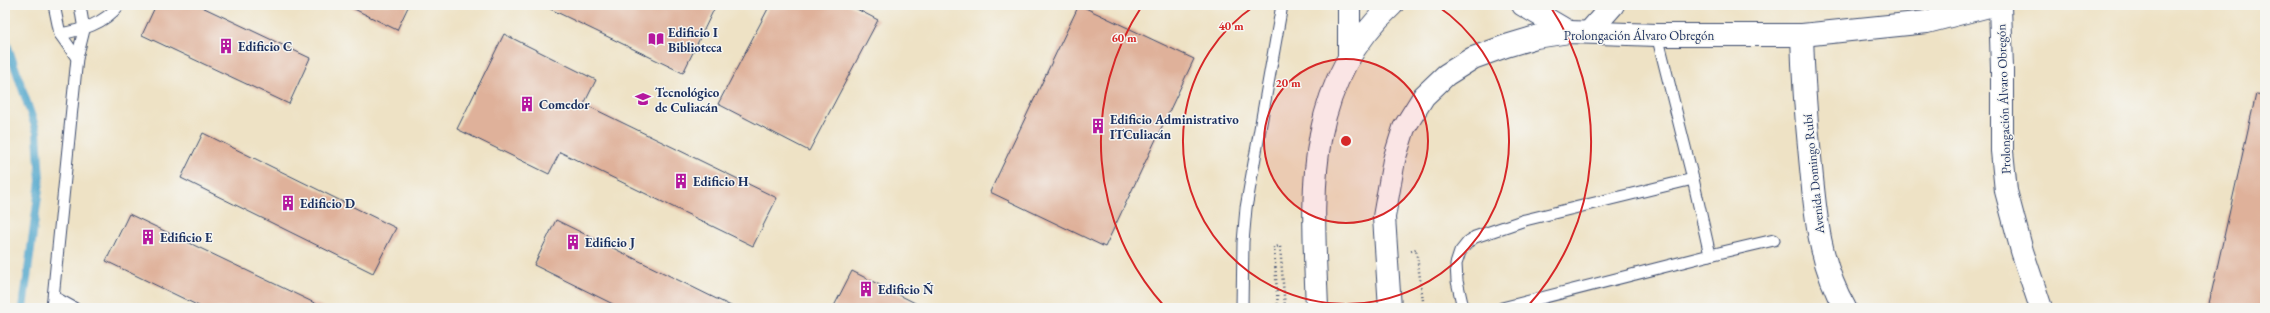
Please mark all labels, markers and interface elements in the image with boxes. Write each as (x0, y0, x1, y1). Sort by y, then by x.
text: 40 m (1218, 18, 1244, 34)
street label: Prolongación Álvaro Obregón (1992, 23, 2015, 175)
place label: Edificio I Biblioteca (668, 24, 722, 56)
street label: Prolongación Álvaro Obregón (1564, 27, 1714, 44)
library icon: Edificio I Biblioteca (647, 30, 665, 48)
text: 60 m (1111, 30, 1137, 46)
building icon: Edificio C (217, 37, 235, 55)
place label: Edificio C (238, 38, 292, 55)
text: 20 m (1275, 75, 1301, 91)
place label: Tecnológico de Culiacán (655, 84, 720, 116)
school or university icon: Tecnológico de Culiacán (634, 90, 652, 108)
building icon: Comedor (518, 95, 536, 113)
place label: Comedor (539, 96, 590, 113)
place label: Edificio Administrativo ITCuliacán (1110, 111, 1239, 143)
street label: Avenida Domingo Rubí (1799, 113, 1828, 236)
building icon: Edificio Administrativo ITCuliacán (1089, 117, 1107, 135)
centre of rings (1339, 134, 1353, 148)
building icon: Edificio H (672, 172, 690, 190)
place label: Edificio H (693, 173, 749, 190)
building icon: Edificio D (279, 194, 297, 212)
place label: Edificio D (300, 195, 355, 212)
building icon: Edificio E (139, 228, 157, 246)
place label: Edificio E (160, 229, 213, 246)
building icon: Edificio J (564, 233, 582, 251)
place label: Edificio J (585, 234, 635, 251)
building icon: Edificio Ñ (857, 280, 875, 298)
place label: Edificio Ñ (878, 281, 934, 298)

